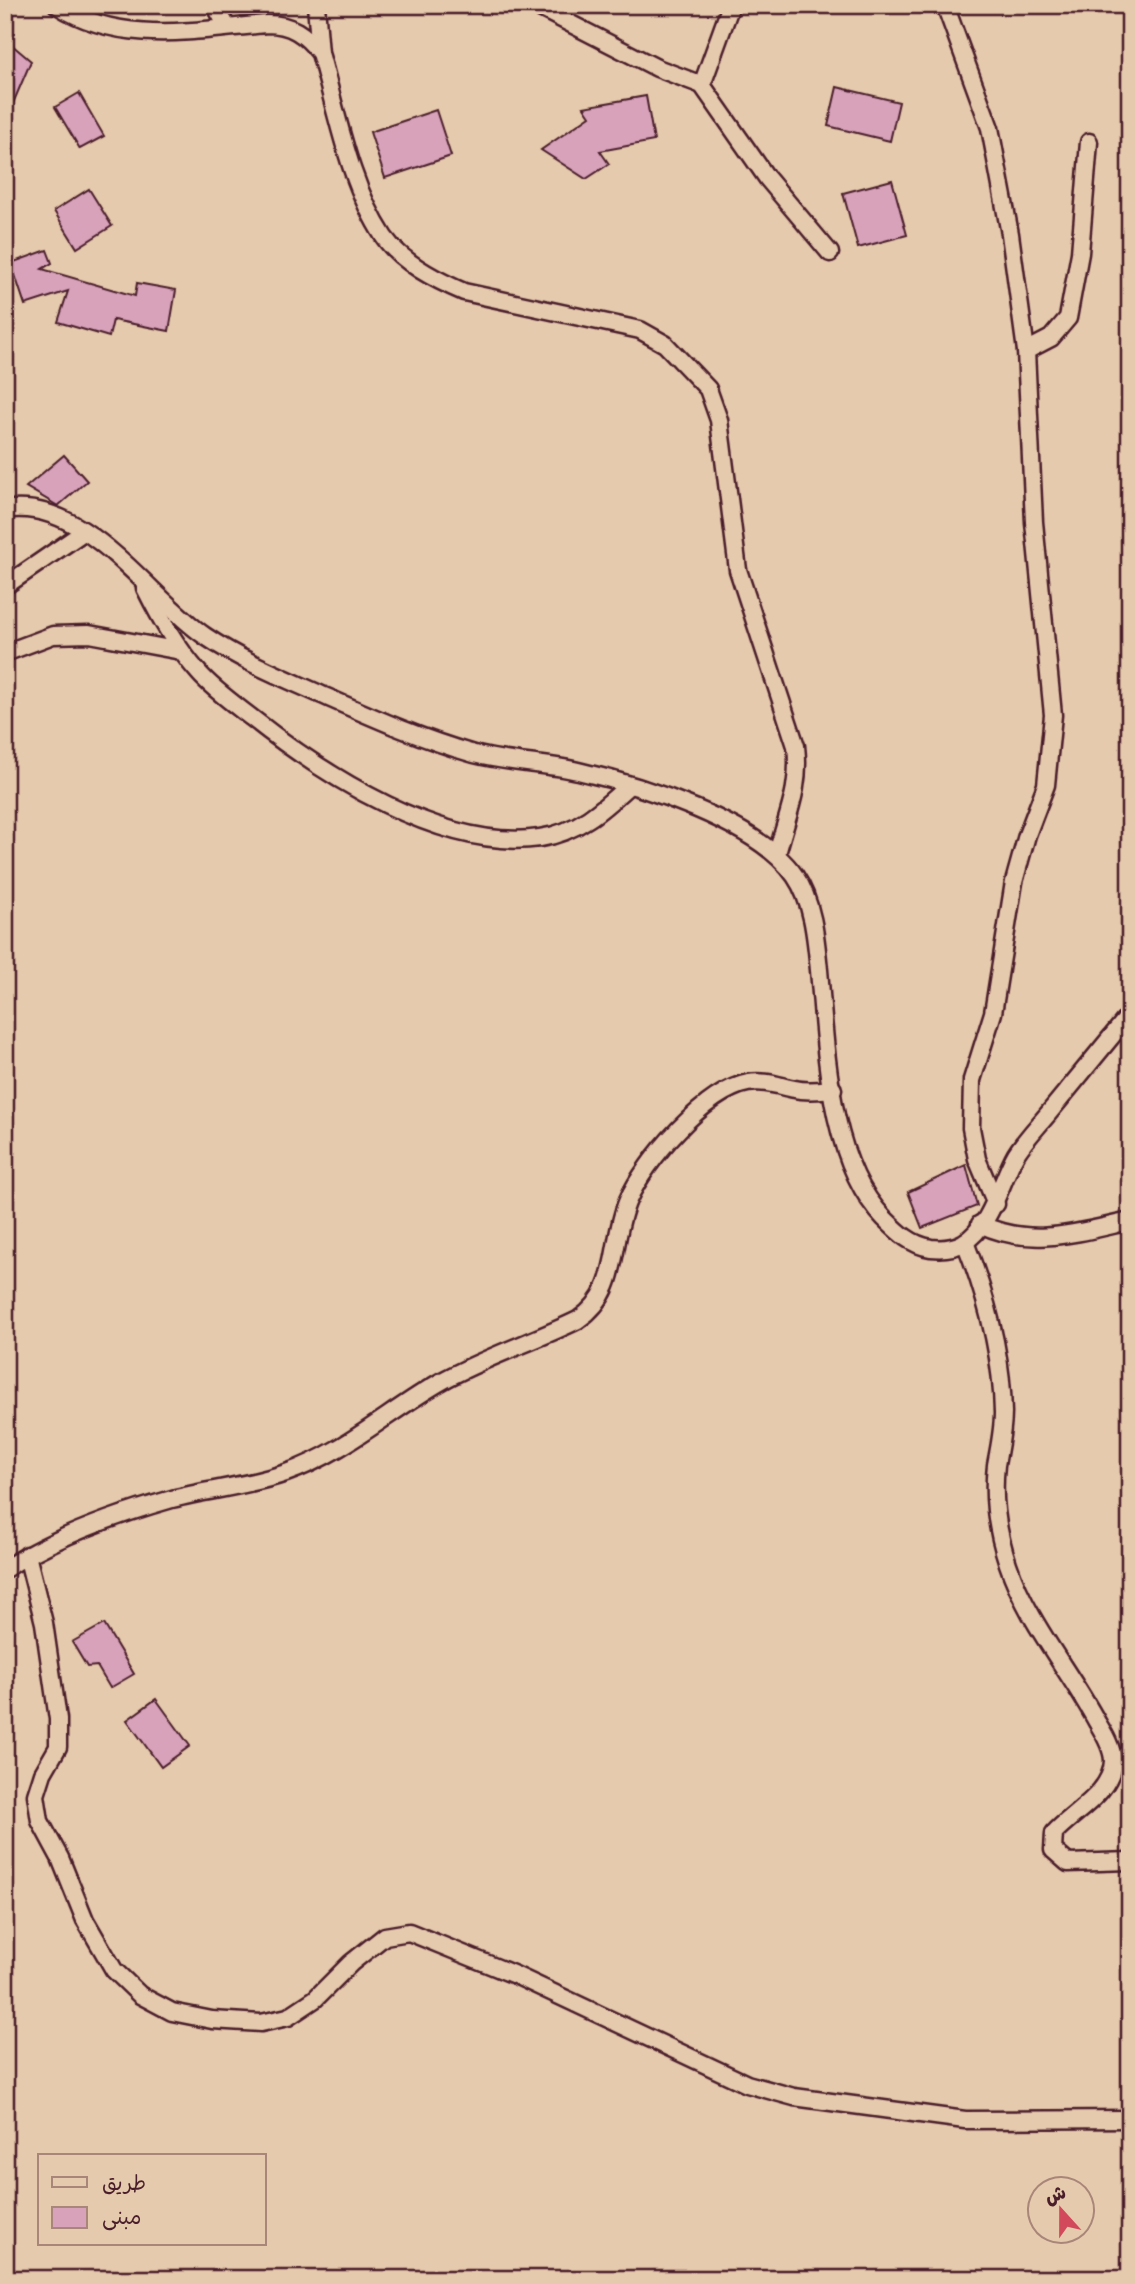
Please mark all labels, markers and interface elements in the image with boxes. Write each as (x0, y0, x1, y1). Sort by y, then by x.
legend (38, 2154, 266, 2246)
text: طريق (102, 2174, 146, 2199)
north arrow (1026, 2176, 1096, 2246)
text: ش (1042, 2183, 1070, 2212)
text: مبنى (102, 2208, 141, 2233)

